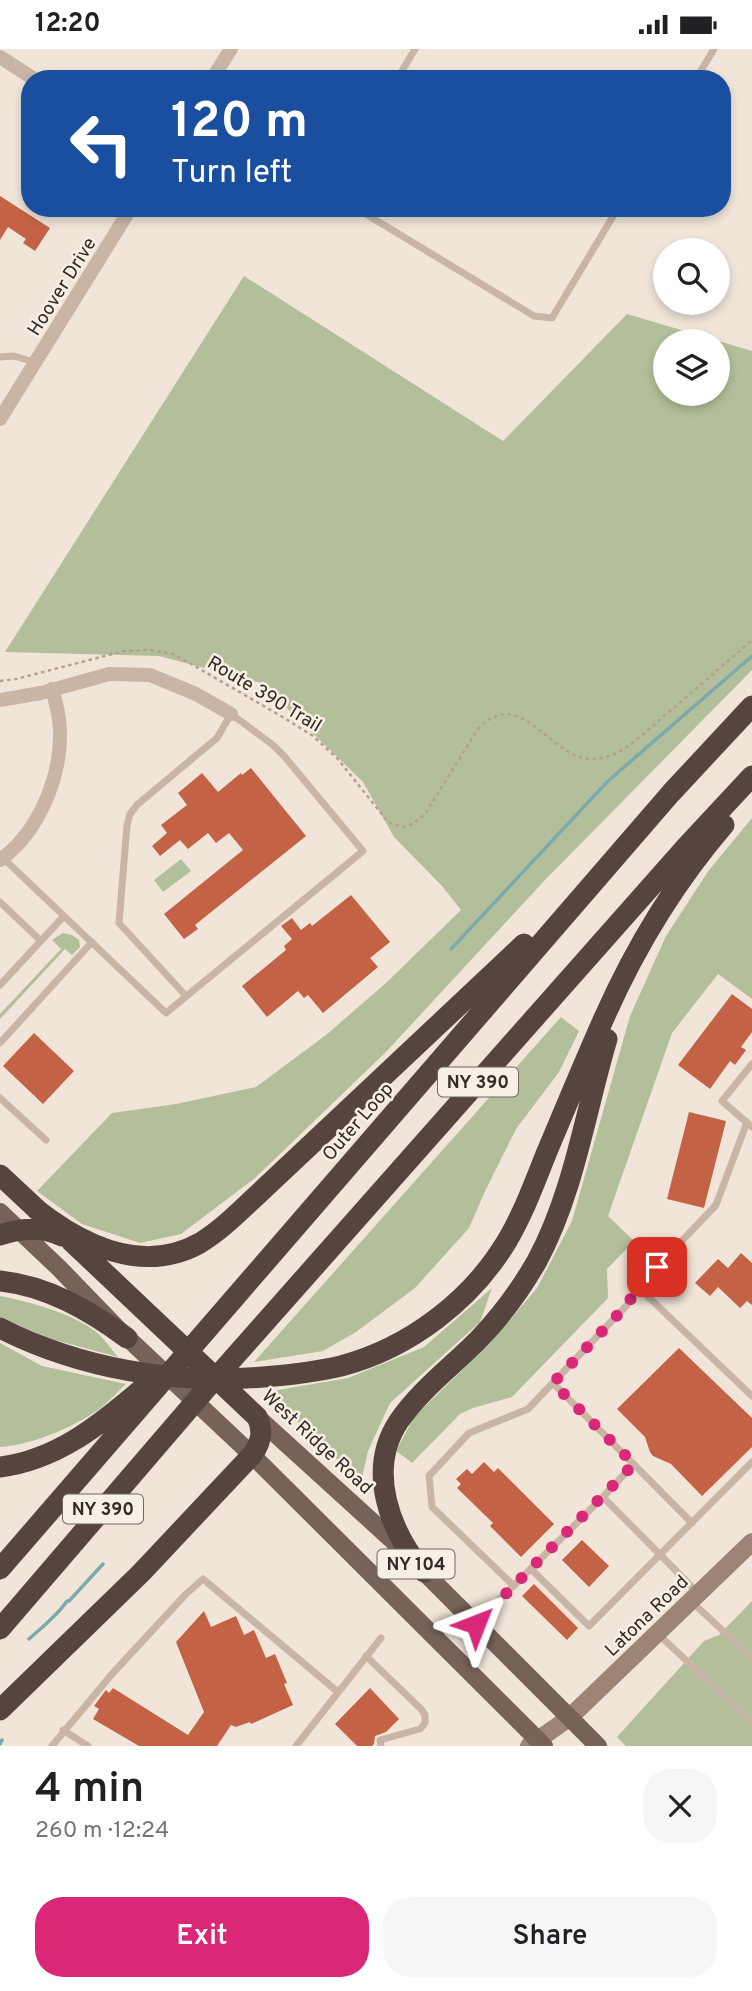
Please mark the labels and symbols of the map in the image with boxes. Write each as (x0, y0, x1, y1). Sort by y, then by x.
street label: Hoover Drive (23, 233, 102, 341)
street label: Route 390 Trail (202, 651, 326, 738)
road number: NY 390 (438, 1067, 518, 1097)
street label: Outer Loop (318, 1078, 399, 1167)
pin (627, 1237, 687, 1297)
street label: West Ridge Road (256, 1385, 377, 1500)
road number: NY 390 (63, 1495, 143, 1524)
road number: NY 104 (378, 1549, 454, 1579)
street label: Latona Road (601, 1571, 694, 1662)
position arrow (439, 1587, 513, 1661)

